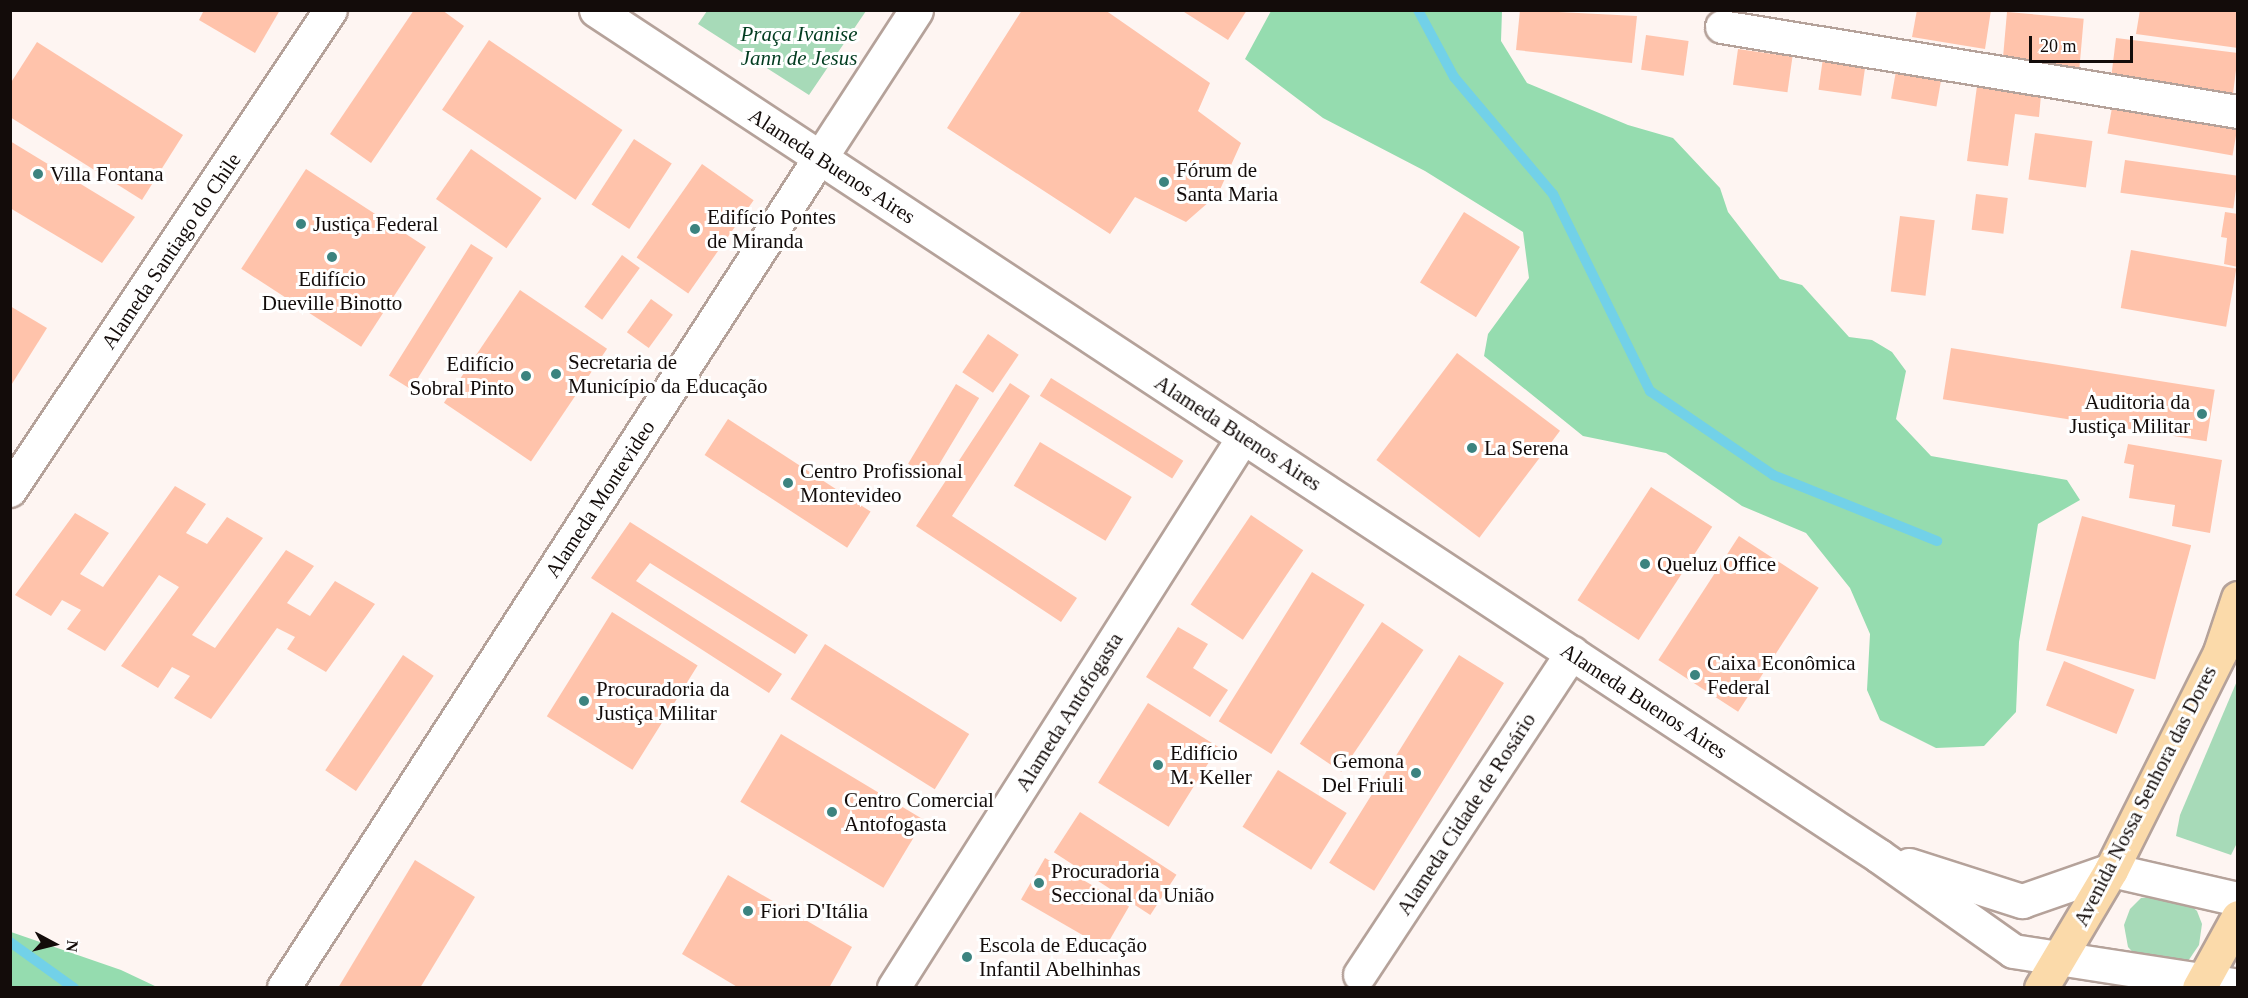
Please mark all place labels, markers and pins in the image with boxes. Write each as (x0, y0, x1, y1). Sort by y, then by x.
place label: Fórum de Santa Maria (1176, 157, 1278, 207)
place label: Villa Fontana (50, 161, 164, 187)
marker: Villa Fontana (31, 167, 45, 181)
marker: Fórum de Santa Maria (1157, 175, 1171, 189)
place label: Edifício Pontes de Miranda (707, 204, 836, 254)
place label: Justiça Federal (313, 211, 438, 237)
marker: Justiça Federal (294, 217, 308, 231)
marker: Edifício Pontes de Miranda (688, 222, 702, 236)
marker: Edifício Dueville Binotto (325, 250, 339, 264)
place label: Edifício Dueville Binotto (262, 266, 402, 316)
place label: Secretaria de Município da Educação (568, 349, 767, 399)
place label: Edifício Sobral Pinto (410, 351, 514, 401)
marker: Secretaria de Município da Educação (549, 367, 563, 381)
marker: Edifício Sobral Pinto (519, 369, 533, 383)
place label: Auditoria da Justiça Militar (2069, 389, 2190, 439)
marker: Auditoria da Justiça Militar (2195, 407, 2209, 421)
place label: La Serena (1484, 435, 1569, 461)
marker: La Serena (1465, 441, 1479, 455)
place label: Centro Profissional Montevideo (800, 458, 963, 508)
marker: Centro Profissional Montevideo (781, 476, 795, 490)
place label: Queluz Office (1657, 551, 1776, 577)
marker: Queluz Office (1638, 557, 1652, 571)
place label: Caixa Econômica Federal (1707, 650, 1856, 700)
marker: Caixa Econômica Federal (1688, 668, 1702, 682)
place label: Procuradoria da Justiça Militar (596, 676, 730, 726)
marker: Procuradoria da Justiça Militar (577, 694, 591, 708)
place label: Edifício M. Keller (1170, 740, 1252, 790)
place label: Gemona Del Friuli (1322, 748, 1404, 798)
marker: Edifício M. Keller (1151, 758, 1165, 772)
marker: Gemona Del Friuli (1409, 766, 1423, 780)
place label: Centro Comercial Antofogasta (844, 787, 994, 837)
marker: Centro Comercial Antofogasta (825, 805, 839, 819)
place label: Procuradoria Seccional da União (1051, 858, 1214, 908)
marker: Procuradoria Seccional da União (1032, 876, 1046, 890)
place label: Fiori D'Itália (760, 898, 868, 924)
marker: Fiori D'Itália (741, 904, 755, 918)
place label: Escola de Educação Infantil Abelhinhas (979, 932, 1147, 982)
marker: Escola de Educação Infantil Abelhinhas (960, 950, 974, 964)

